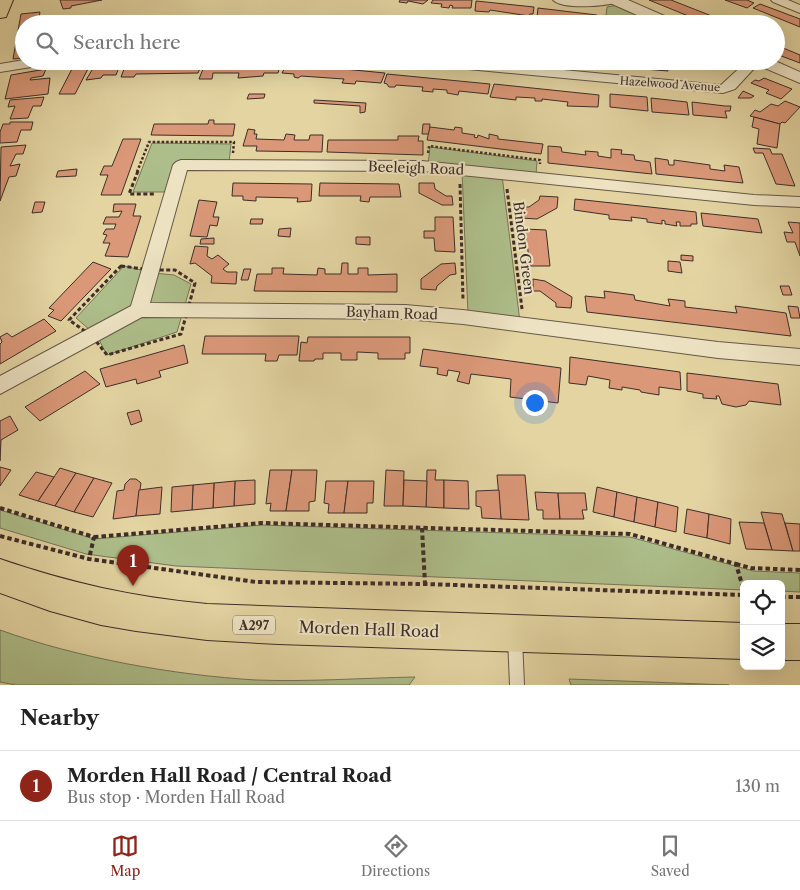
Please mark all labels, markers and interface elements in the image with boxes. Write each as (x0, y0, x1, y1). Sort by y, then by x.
search box (15, 15, 785, 70)
icon: search (33, 29, 61, 57)
text: Search here (73, 31, 181, 54)
street label: Hazelwood Avenue (619, 74, 721, 94)
street label: Beeleigh Road (368, 157, 465, 179)
street label: Bindon Green (509, 200, 539, 296)
street label: Bayham Road (346, 302, 439, 324)
your location (522, 390, 548, 416)
pin: 1 (117, 545, 149, 586)
map controls (740, 580, 785, 670)
button: locate (740, 580, 785, 625)
road number: A297 (233, 616, 275, 634)
street label: Morden Hall Road (298, 617, 440, 641)
button: layers (740, 625, 785, 670)
text: Nearby (20, 705, 99, 730)
text: Morden Hall Road / Central Road (67, 764, 392, 787)
text: 1 (32, 776, 40, 796)
text: 130 m (735, 776, 780, 796)
text: Bus stop · Morden Hall Road (67, 787, 285, 807)
tab: Map (110, 832, 140, 880)
tab: Directions (361, 832, 430, 880)
tab: Saved (651, 832, 690, 880)

